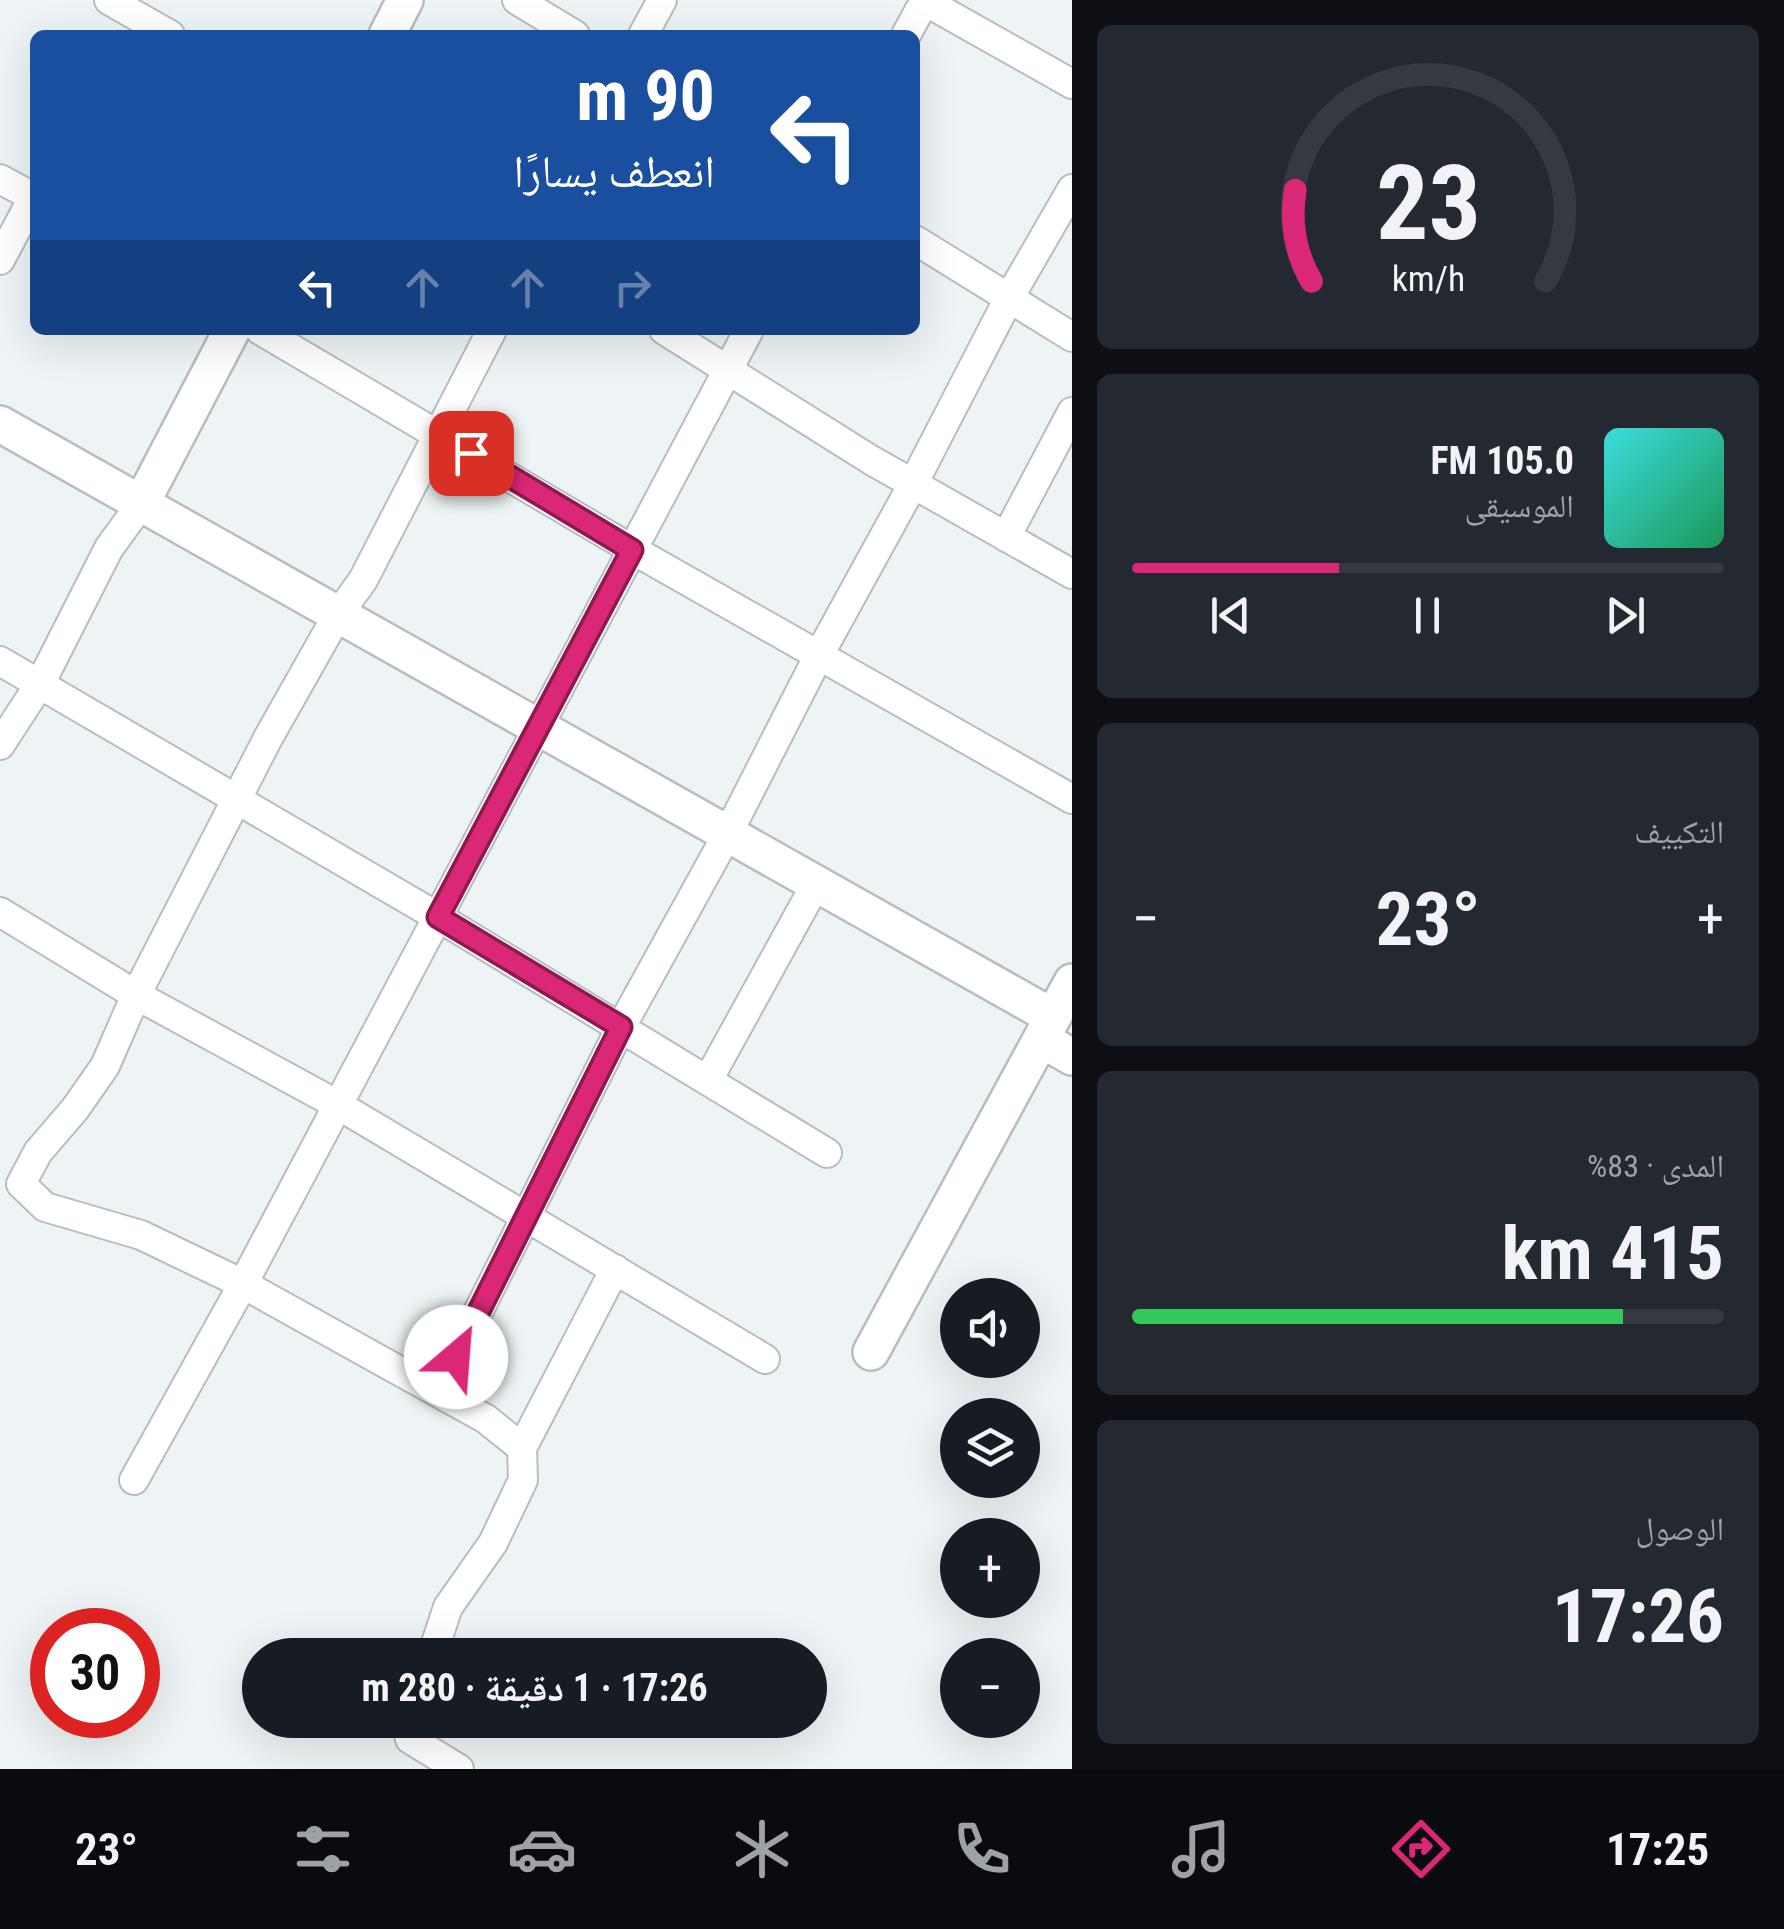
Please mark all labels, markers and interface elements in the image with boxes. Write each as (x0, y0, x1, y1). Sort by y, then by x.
text: 90 m (576, 55, 715, 137)
icon: left (750, 70, 880, 200)
text: 23 (1375, 143, 1481, 264)
text: انعطف يسارًا (513, 145, 715, 198)
text: km/h (1391, 258, 1465, 300)
icon: left (290, 260, 345, 315)
icon: ahead (395, 260, 450, 315)
icon: ahead (500, 260, 555, 315)
icon: right (605, 260, 660, 315)
pin (429, 411, 514, 496)
icon: arrive (444, 426, 499, 481)
text: 105.0 FM (1430, 439, 1574, 483)
text: الموسيقى (1464, 487, 1574, 525)
icon: previous (1203, 588, 1258, 643)
icon: pause (1400, 588, 1455, 643)
icon: next (1598, 588, 1653, 643)
text: التكييف (1634, 813, 1724, 851)
text: 23° (1376, 875, 1481, 963)
text: − (1132, 887, 1160, 951)
text: + (1697, 887, 1724, 951)
text: المدى · 83% (1587, 1147, 1724, 1185)
text: 415 km (1502, 1209, 1724, 1297)
map controls (940, 1278, 1040, 1738)
button: sound (940, 1278, 1040, 1378)
position arrow (404, 1305, 508, 1409)
button: layers (940, 1398, 1040, 1498)
text: الوصول (1635, 1510, 1724, 1548)
button: + (940, 1518, 1040, 1618)
text: 17:26 (1552, 1572, 1724, 1660)
speed limit sign: 30 (30, 1608, 160, 1738)
button: − (940, 1638, 1040, 1738)
text: 17:26 · 1 دقيقة · 280 m (361, 1666, 708, 1710)
icon: filters (288, 1814, 358, 1884)
icon: car (507, 1814, 577, 1884)
icon: climate (727, 1814, 797, 1884)
icon: phone (947, 1814, 1017, 1884)
icon: music (1166, 1814, 1236, 1884)
icon: directions (1386, 1814, 1456, 1884)
text: 23° (75, 1823, 138, 1876)
text: 17:25 (1606, 1823, 1709, 1876)

